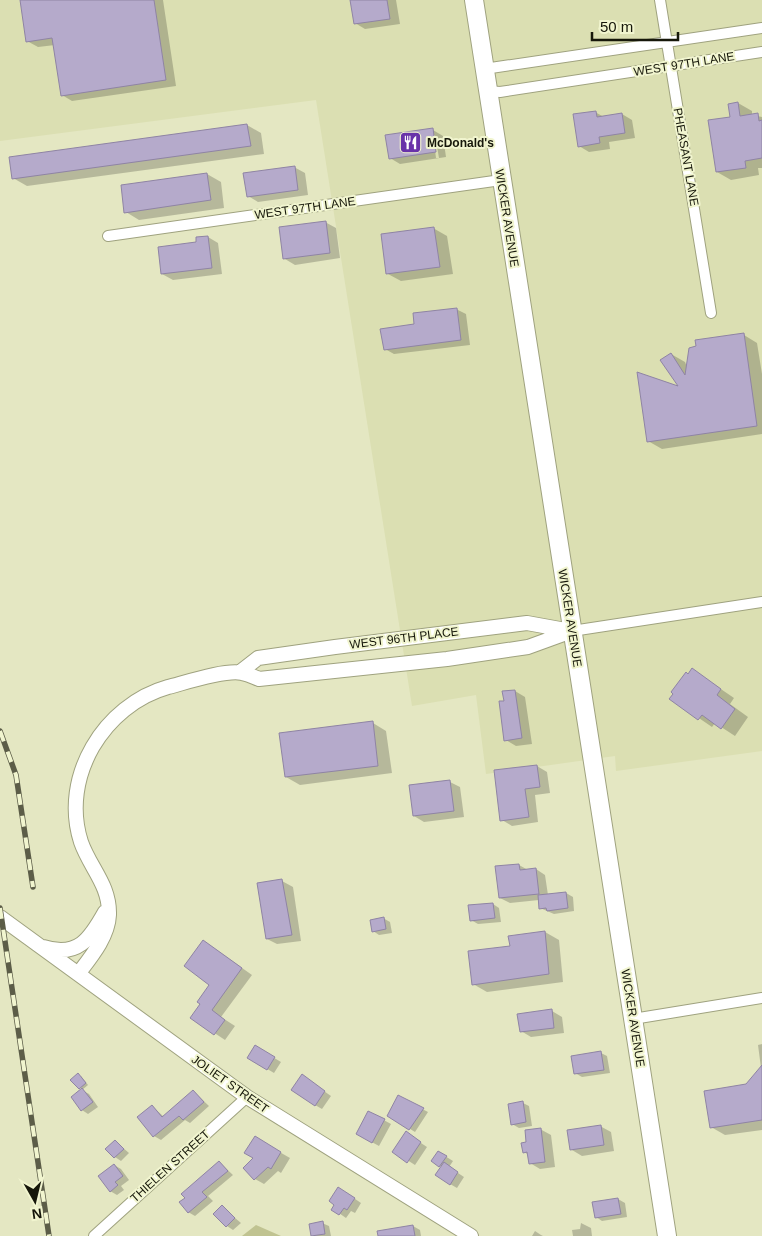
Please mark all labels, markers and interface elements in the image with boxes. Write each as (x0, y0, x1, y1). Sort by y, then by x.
scale bar (592, 10, 678, 42)
text: 50 m (600, 18, 633, 35)
street label: WEST 97TH LANE (633, 49, 735, 79)
street label: PHEASANT LANE (670, 107, 702, 207)
restaurant icon: McDonald's (399, 131, 423, 155)
place label: McDonald's (427, 136, 494, 150)
street label: WICKER AVENUE (492, 168, 522, 268)
street label: WEST 97TH LANE (254, 194, 356, 222)
street label: WICKER AVENUE (555, 568, 585, 668)
street label: WEST 96TH PLACE (349, 624, 459, 652)
street label: WICKER AVENUE (618, 968, 648, 1068)
street label: JOLIET STREET (189, 1052, 272, 1116)
street label: THIELEN STREET (128, 1126, 213, 1205)
north arrow (10, 1176, 60, 1226)
text: N (31, 1205, 43, 1223)

